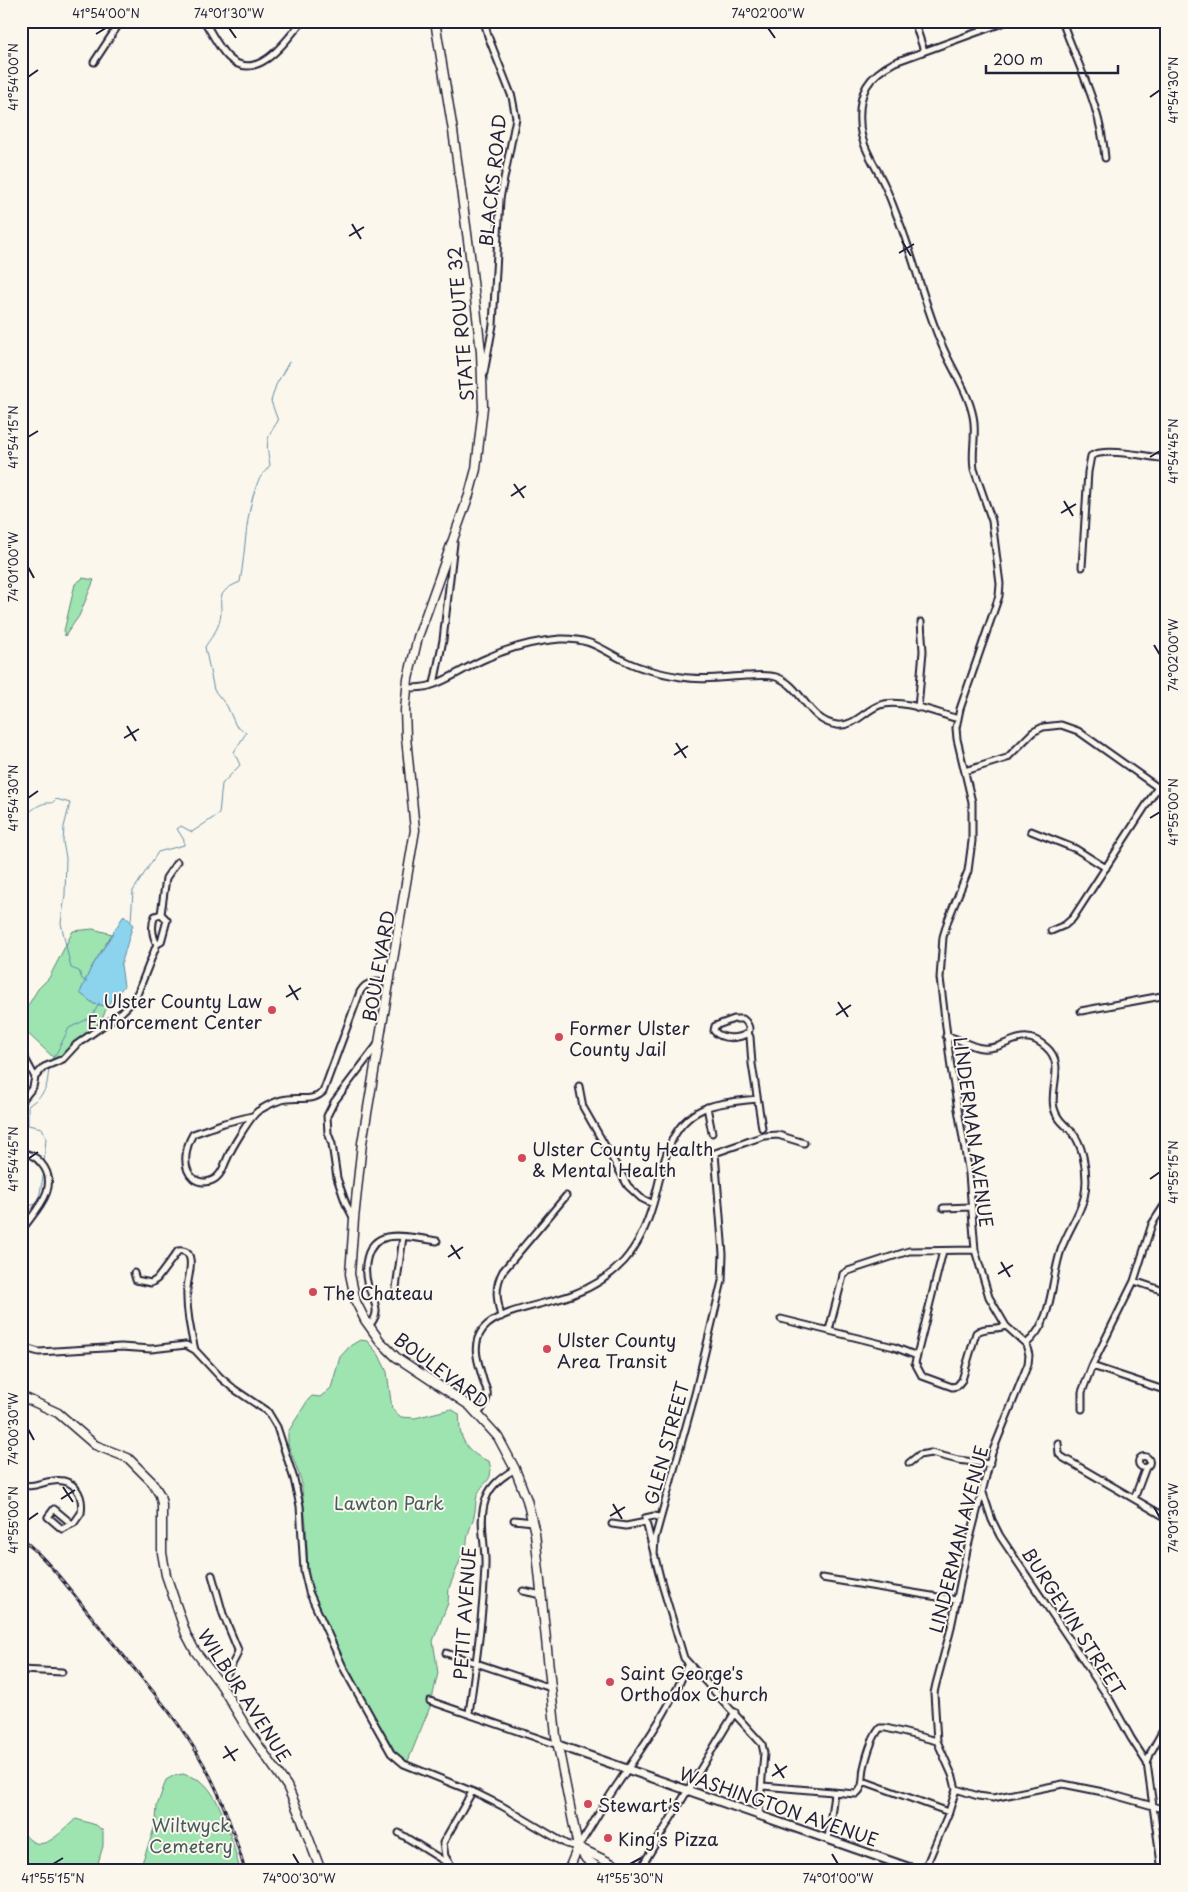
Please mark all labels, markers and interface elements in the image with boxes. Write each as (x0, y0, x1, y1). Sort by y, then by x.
text: 41°54'00"N (72, 4, 140, 22)
text: 74°01'30"W (194, 4, 265, 22)
text: 74°02'00"W (731, 4, 805, 22)
scale bar (986, 42, 1118, 74)
text: 41°54'00"N (4, 43, 22, 111)
text: 200 m (993, 47, 1043, 70)
text: 41°54'30"N (1164, 57, 1182, 123)
street label: BLACKS ROAD (472, 113, 512, 247)
street label: STATE ROUTE 32 (440, 246, 480, 402)
text: 41°54'15"N (4, 405, 22, 469)
text: 41°54'45"N (1164, 418, 1182, 484)
text: 74°01'00"W (4, 531, 22, 602)
text: 74°02'00"W (1164, 618, 1182, 692)
text: 41°54'30"N (4, 765, 22, 831)
text: 41°55'00"N (1164, 778, 1182, 846)
street label: BOULEVARD (355, 908, 401, 1024)
place label: Ulster County Law Enforcement Center (87, 987, 263, 1035)
marker: Ulster County Law Enforcement Center (266, 1004, 278, 1016)
place label: Former Ulster County Jail (569, 1014, 690, 1062)
marker: Former Ulster County Jail (553, 1031, 565, 1043)
street label: LINDERMAN AVENUE (947, 1035, 1001, 1229)
text: 41°54'45"N (4, 1126, 22, 1192)
place label: Ulster County Health & Mental Health (532, 1135, 713, 1183)
text: 41°55'15"N (1164, 1140, 1182, 1204)
marker: Ulster County Health & Mental Health (516, 1152, 528, 1164)
place label: The Chateau (323, 1279, 433, 1306)
marker: The Chateau (307, 1286, 319, 1298)
street label: BOULEVARD (389, 1325, 495, 1415)
place label: Ulster County Area Transit (557, 1326, 676, 1374)
marker: Ulster County Area Transit (541, 1343, 553, 1355)
street label: GLEN STREET (637, 1378, 696, 1507)
text: 74°00'30"W (4, 1392, 22, 1466)
street label: LINDERMAN AVENUE (922, 1442, 994, 1636)
text: 74°01'30"W (1164, 1482, 1182, 1553)
text: 41°55'00"N (4, 1486, 22, 1554)
park label: Lawton Park (334, 1489, 444, 1516)
street label: BURGEVIN STREET (1016, 1541, 1133, 1701)
street label: PETIT AVENUE (446, 1545, 482, 1681)
street label: WILBUR AVENUE (192, 1623, 298, 1767)
place label: Saint George's Orthodox Church (620, 1659, 768, 1707)
marker: Saint George's Orthodox Church (604, 1676, 616, 1688)
street label: WASHINGTON AVENUE (676, 1759, 882, 1853)
place label: Stewart's (598, 1791, 680, 1818)
marker: Stewart's (582, 1798, 594, 1810)
park label: Wiltwyck Cemetery (149, 1811, 233, 1859)
place label: King's Pizza (618, 1825, 719, 1852)
marker: King's Pizza (602, 1832, 614, 1844)
text: 41°55'15"N (21, 1869, 85, 1887)
text: 74°00'30"W (262, 1869, 336, 1887)
text: 41°55'30"N (597, 1869, 663, 1887)
text: 74°01'00"W (803, 1869, 874, 1887)

